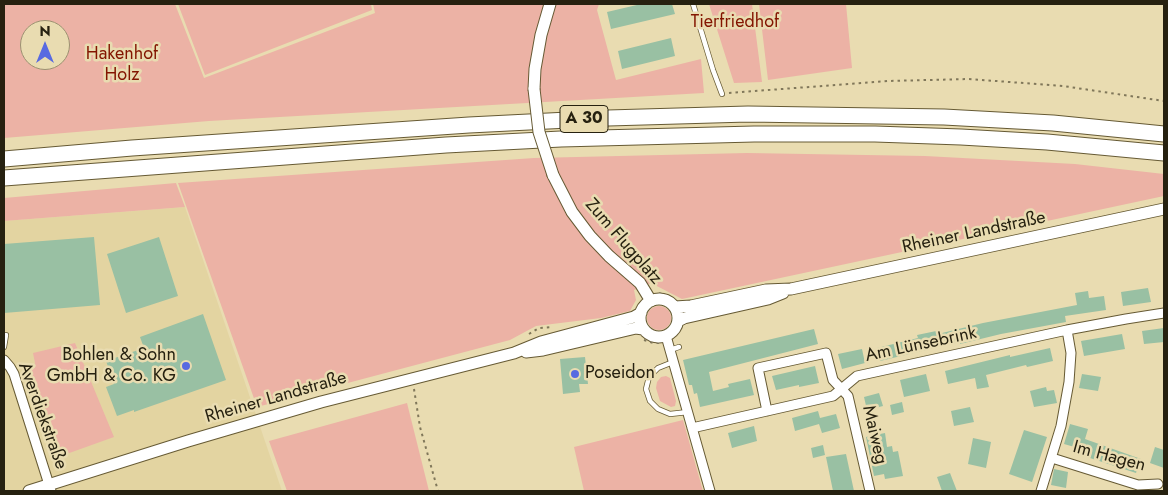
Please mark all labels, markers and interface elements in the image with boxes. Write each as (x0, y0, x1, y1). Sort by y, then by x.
park label: Tierfriedhof (691, 12, 779, 34)
north arrow (20, 20, 70, 70)
text: N (39, 21, 51, 41)
park label: Hakenhof Holz (86, 44, 158, 86)
road number: A 30 (560, 106, 608, 132)
street label: Zum Flugplatz (580, 195, 666, 289)
street label: Rheiner Landstraße (900, 207, 1048, 259)
street label: Am Lünsebrink (863, 323, 979, 367)
place label: Bohlen & Sohn GmbH & Co. KG (47, 345, 176, 388)
street label: Averdiekstraße (13, 360, 71, 472)
marker: Bohlen & Sohn GmbH & Co. KG (180, 360, 192, 372)
place label: Poseidon (585, 363, 655, 385)
street label: Rheiner Landstraße (203, 367, 349, 429)
marker: Poseidon (569, 368, 581, 380)
street label: Maiweg (857, 404, 891, 466)
street label: Im Hagen (1070, 437, 1148, 477)

